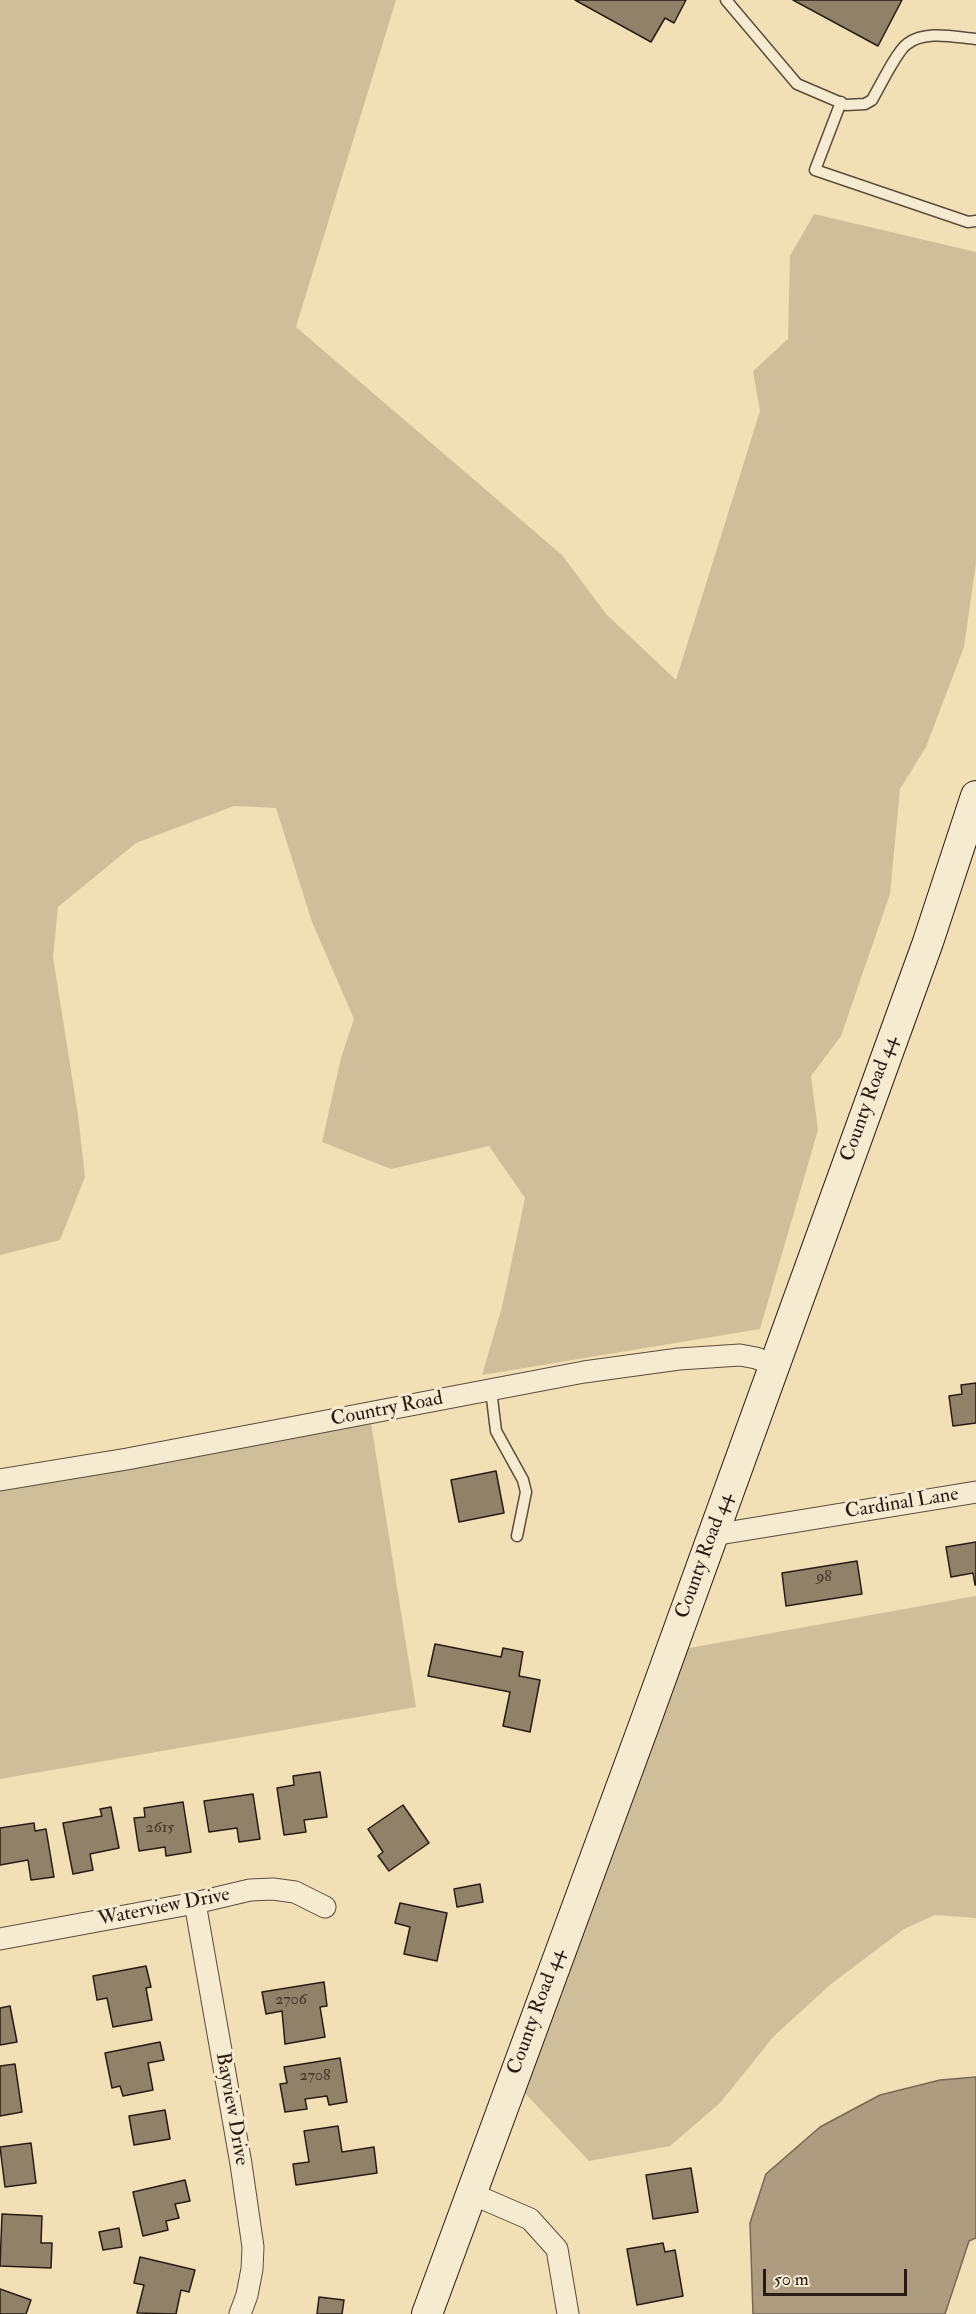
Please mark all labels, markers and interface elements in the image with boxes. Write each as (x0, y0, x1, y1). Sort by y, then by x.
street label: County Road 44 (836, 1033, 904, 1165)
street label: Country Road (329, 1387, 445, 1433)
street label: Cardinal Lane (844, 1483, 960, 1525)
street label: County Road 44 (671, 1490, 739, 1622)
house number: 98 (816, 1568, 832, 1588)
house number: 2615 (146, 1819, 174, 1839)
street label: Waterview Drive (96, 1883, 232, 1933)
street label: County Road 44 (503, 1946, 571, 2078)
house number: 2706 (275, 1991, 307, 2011)
street label: Bayview Drive (209, 2051, 253, 2167)
house number: 2708 (299, 2067, 331, 2087)
scale bar (766, 2257, 910, 2295)
text: 50 m (774, 2268, 809, 2291)

